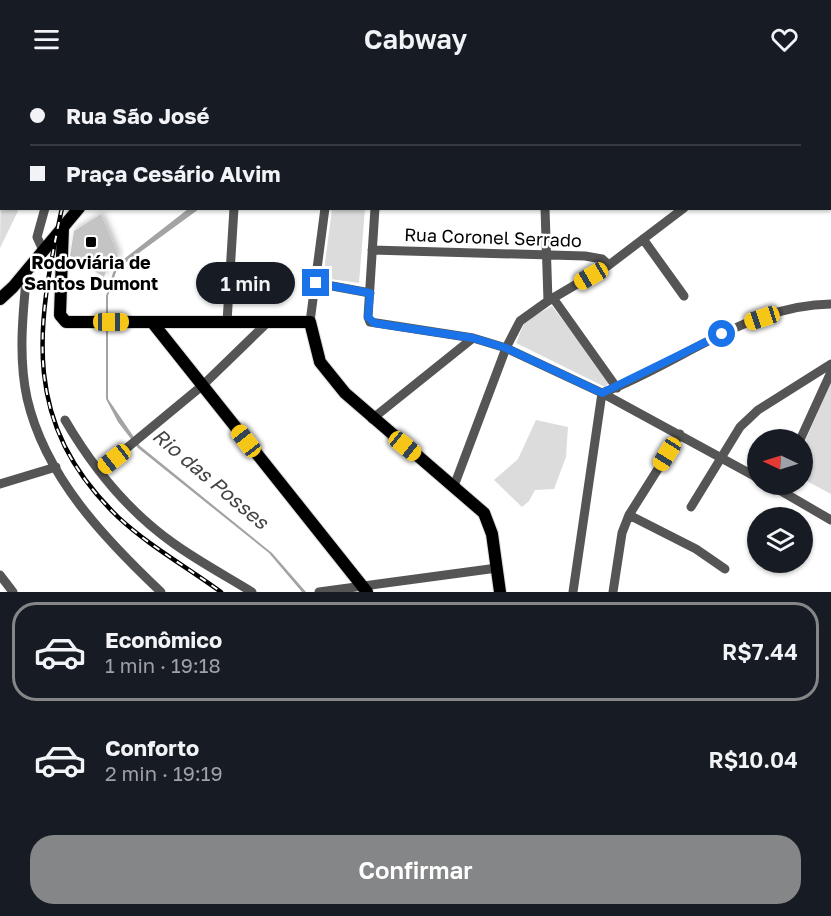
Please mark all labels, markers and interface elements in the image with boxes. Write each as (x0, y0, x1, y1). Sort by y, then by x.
icon: menu (30, 23, 63, 56)
text: Cabway (364, 23, 467, 55)
icon: heart (768, 23, 801, 56)
text: Rua São José (66, 102, 210, 129)
text: Praça Cesário Alvim (66, 160, 280, 187)
street label: Rua Coronel Serrado (404, 223, 582, 251)
marker: Rodoviária de Santos Dumont (84, 235, 98, 249)
place label: Rodoviária de Santos Dumont (24, 251, 158, 294)
car (571, 259, 611, 293)
callout: 1 min (196, 262, 295, 304)
route end (302, 269, 329, 296)
text: 1 min (220, 271, 271, 295)
car (742, 304, 782, 332)
car (93, 313, 129, 331)
route start (708, 320, 735, 347)
car (228, 421, 264, 461)
water label: Rio das Posses (148, 423, 275, 534)
car (385, 428, 425, 464)
north arrow (747, 429, 813, 495)
map controls (747, 429, 813, 573)
car (650, 434, 684, 474)
car (94, 441, 134, 477)
button: layers (747, 507, 813, 573)
icon: car (33, 625, 87, 679)
text: Econômico (105, 626, 222, 653)
text: R$7.44 (722, 638, 798, 665)
text: 1 min · 19:18 (105, 653, 221, 677)
icon: car (33, 733, 87, 787)
text: Conforto (105, 734, 199, 761)
text: R$10.04 (708, 746, 798, 773)
text: 2 min · 19:19 (105, 761, 223, 785)
button: Confirmar (30, 835, 801, 904)

